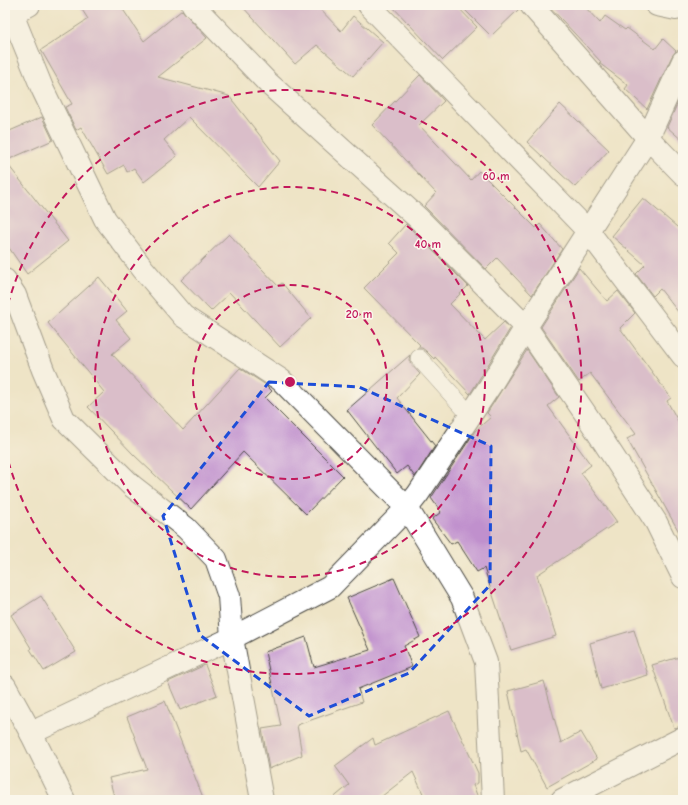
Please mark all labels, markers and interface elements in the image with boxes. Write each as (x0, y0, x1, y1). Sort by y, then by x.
text: 60 m (483, 169, 509, 183)
text: 40 m (415, 237, 441, 251)
text: 20 m (346, 307, 372, 321)
centre of rings (283, 375, 297, 389)

